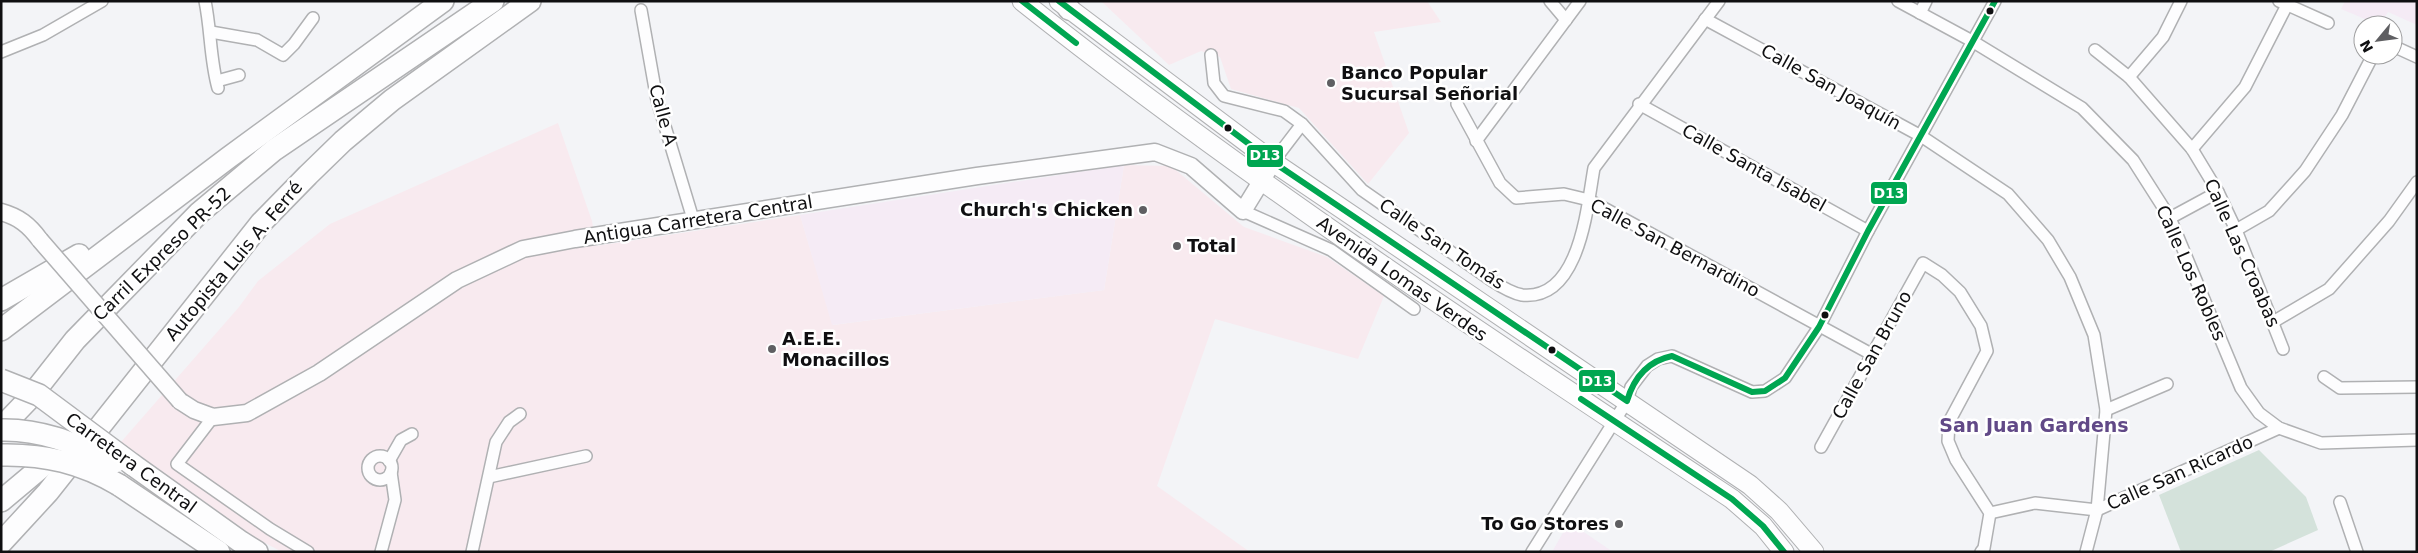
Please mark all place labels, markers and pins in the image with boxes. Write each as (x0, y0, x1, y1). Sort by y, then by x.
unlabelled marker (1985, 6, 1995, 16)
place label: Banco Popular Sucursal Señorial (1341, 62, 1518, 104)
marker: Banco Popular Sucursal Señorial (1325, 77, 1337, 89)
unlabelled marker (1223, 123, 1233, 133)
place label: Church's Chicken (960, 199, 1133, 220)
marker: Church's Chicken (1137, 204, 1149, 216)
place label: Total (1187, 235, 1236, 256)
marker: Total (1171, 240, 1183, 252)
unlabelled marker (1820, 310, 1830, 320)
place label: A.E.E. Monacillos (782, 328, 890, 370)
marker: A.E.E. Monacillos (766, 343, 778, 355)
unlabelled marker (1547, 345, 1557, 355)
place label: To Go Stores (1481, 513, 1609, 534)
marker: To Go Stores (1613, 518, 1625, 530)

